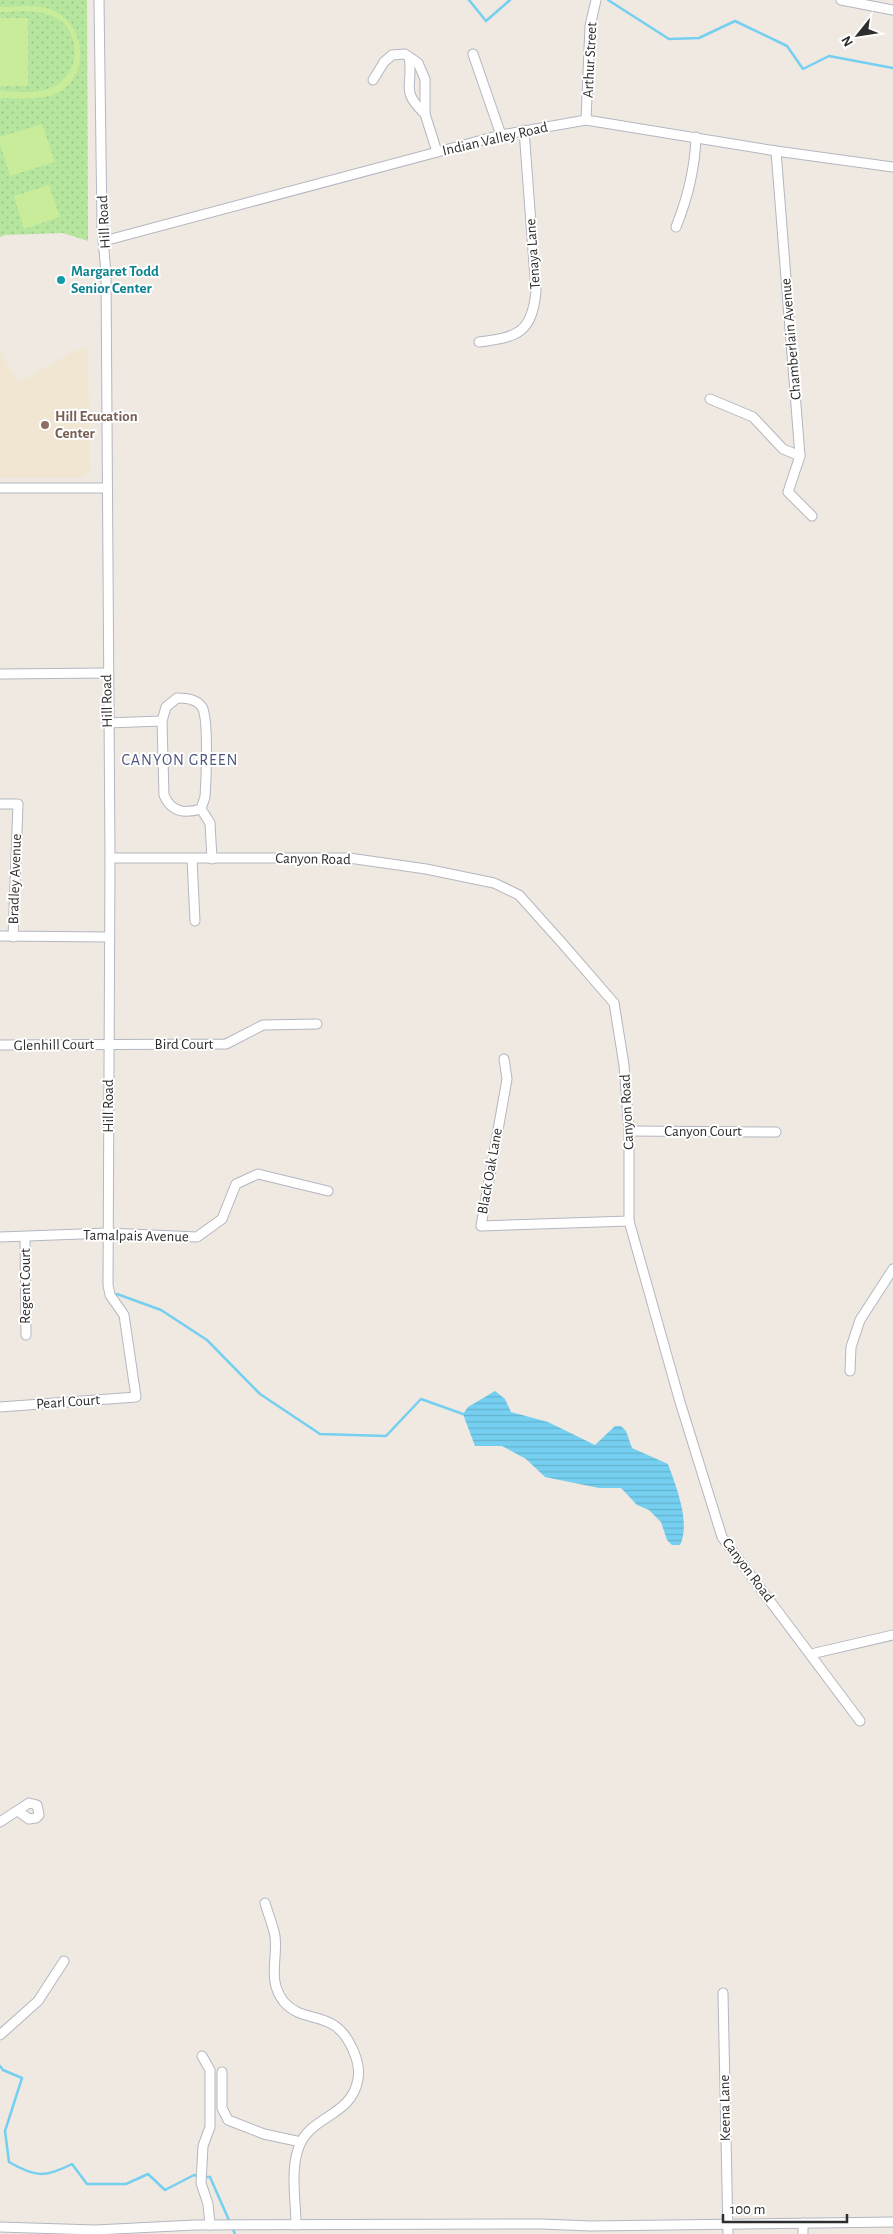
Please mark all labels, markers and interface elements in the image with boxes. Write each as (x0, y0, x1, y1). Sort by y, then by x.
north arrow (833, 10, 883, 60)
street label: Arthur Street (581, 21, 599, 98)
text: N (839, 33, 856, 49)
street label: Indian Valley Road (441, 120, 549, 158)
street label: Hill Road (95, 195, 113, 249)
street label: Tenaya Lane (523, 218, 543, 290)
place label: Margaret Todd Senior Center (71, 264, 159, 296)
marker: Margaret Todd Senior Center (55, 274, 67, 286)
street label: Chamberlain Avenue (778, 277, 804, 400)
place label: Hill Ecucation Center (55, 409, 138, 441)
marker: Hill Ecucation Center (39, 419, 51, 431)
street label: Hill Road (99, 674, 115, 728)
district label: CANYON GREEN (122, 752, 238, 768)
street label: Bradley Avenue (6, 833, 24, 924)
street label: Canyon Road (275, 851, 351, 867)
street label: Glenhill Court (14, 1037, 95, 1053)
street label: Bird Court (155, 1037, 214, 1052)
street label: Canyon Road (618, 1074, 636, 1150)
street label: Hill Road (101, 1079, 116, 1133)
street label: Canyon Court (664, 1124, 742, 1139)
street label: Black Oak Lane (475, 1127, 505, 1215)
street label: Tamalpais Avenue (83, 1228, 189, 1244)
street label: Regent Court (18, 1248, 33, 1324)
street label: Pearl Court (36, 1392, 101, 1412)
street label: Canyon Road (719, 1535, 777, 1605)
street label: Keena Lane (717, 2075, 733, 2141)
scale bar (723, 2192, 847, 2224)
text: 100 m (730, 2202, 765, 2217)

